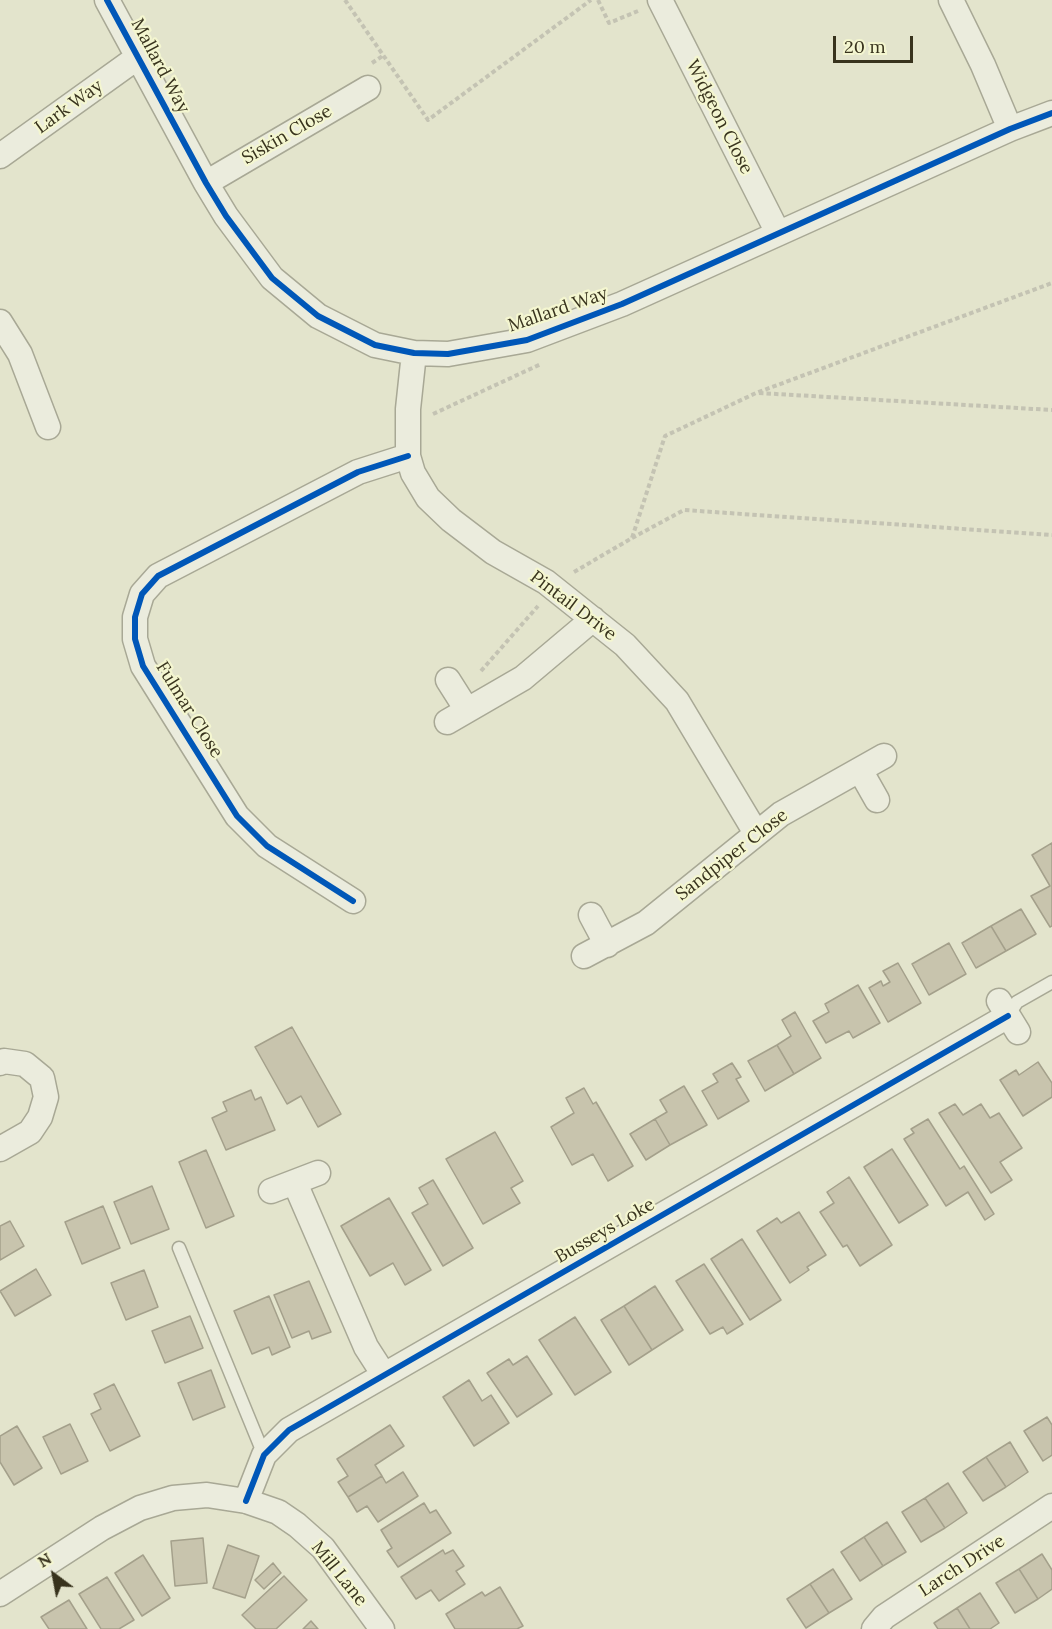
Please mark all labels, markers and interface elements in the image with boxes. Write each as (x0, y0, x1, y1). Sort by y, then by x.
street label: Mallard Way (126, 15, 194, 117)
scale bar (836, 24, 916, 62)
text: 20 m (844, 35, 886, 58)
street label: Widgeon Close (681, 56, 757, 178)
street label: Lark Way (31, 75, 107, 139)
street label: Siskin Close (238, 101, 336, 169)
street label: Mallard Way (505, 283, 611, 337)
street label: Pintail Drive (525, 566, 621, 646)
street label: Fulmar Close (151, 658, 227, 762)
street label: Sandpiper Close (672, 805, 792, 905)
street label: Busseys Loke (552, 1194, 658, 1268)
street label: Larch Drive (915, 1530, 1009, 1602)
street label: Mill Lane (306, 1537, 372, 1611)
north arrow (24, 1545, 84, 1605)
text: N (34, 1548, 55, 1571)

